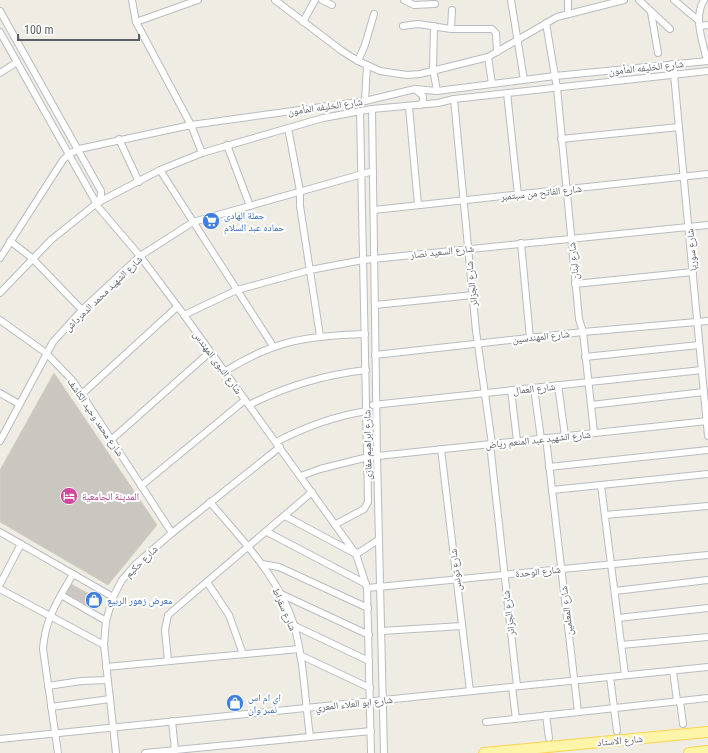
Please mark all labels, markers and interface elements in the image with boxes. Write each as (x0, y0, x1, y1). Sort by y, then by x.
scale bar (18, 16, 139, 42)
text: 100 m (24, 23, 54, 37)
street label: شارع الخليفه المأمون (608, 57, 685, 78)
street label: شارع الخليفه المأمون (287, 95, 364, 118)
street label: شارع الفاتح من سبتمبر (499, 183, 583, 203)
place label: جملة الهادى حماده عبد السلام (224, 210, 285, 235)
supermarket icon: جملة الهادى حماده عبد السلام (201, 211, 221, 231)
street label: شارع سوريا (684, 228, 700, 272)
street label: شارع لبنان (566, 241, 582, 280)
street label: شارع السعيد نصار (409, 243, 475, 261)
street label: شارع الشهيد محمد الدمرداش (62, 253, 145, 334)
street label: شارع الجزائر (464, 260, 480, 308)
street label: شارع المهندسين (512, 328, 571, 346)
street label: شارع النبوى المهندس (190, 329, 244, 397)
street label: شارع محمد وحيد الكاشف (65, 376, 126, 459)
street label: شارع العمال (512, 381, 556, 397)
street label: شارع ابراهيم مغازى (361, 409, 376, 480)
street label: شارع الشهيد عبد المنعم رياض (485, 428, 592, 452)
hotel icon: المدينة الجامعية (59, 486, 79, 506)
place label: المدينة الجامعية (82, 491, 139, 502)
street label: شارع حكيم (123, 543, 162, 581)
street label: شارع تونس (447, 548, 465, 592)
street label: شارع الوحدة (515, 564, 562, 580)
street label: شارع المعلمين (558, 585, 576, 636)
street label: شارع سقراط (270, 586, 299, 633)
street label: شارع الجزائر (500, 589, 518, 637)
shop icon: معرض زهور الربيع (84, 590, 104, 610)
place label: معرض زهور الربيع (107, 595, 173, 607)
place label: اي ام اس نمبر وان (248, 692, 281, 716)
shop icon: اي ام اس نمبر وان (225, 693, 245, 713)
street label: شارع ابو العلاء المعري (315, 694, 394, 716)
street label: شارع الاستاد (597, 733, 644, 749)

